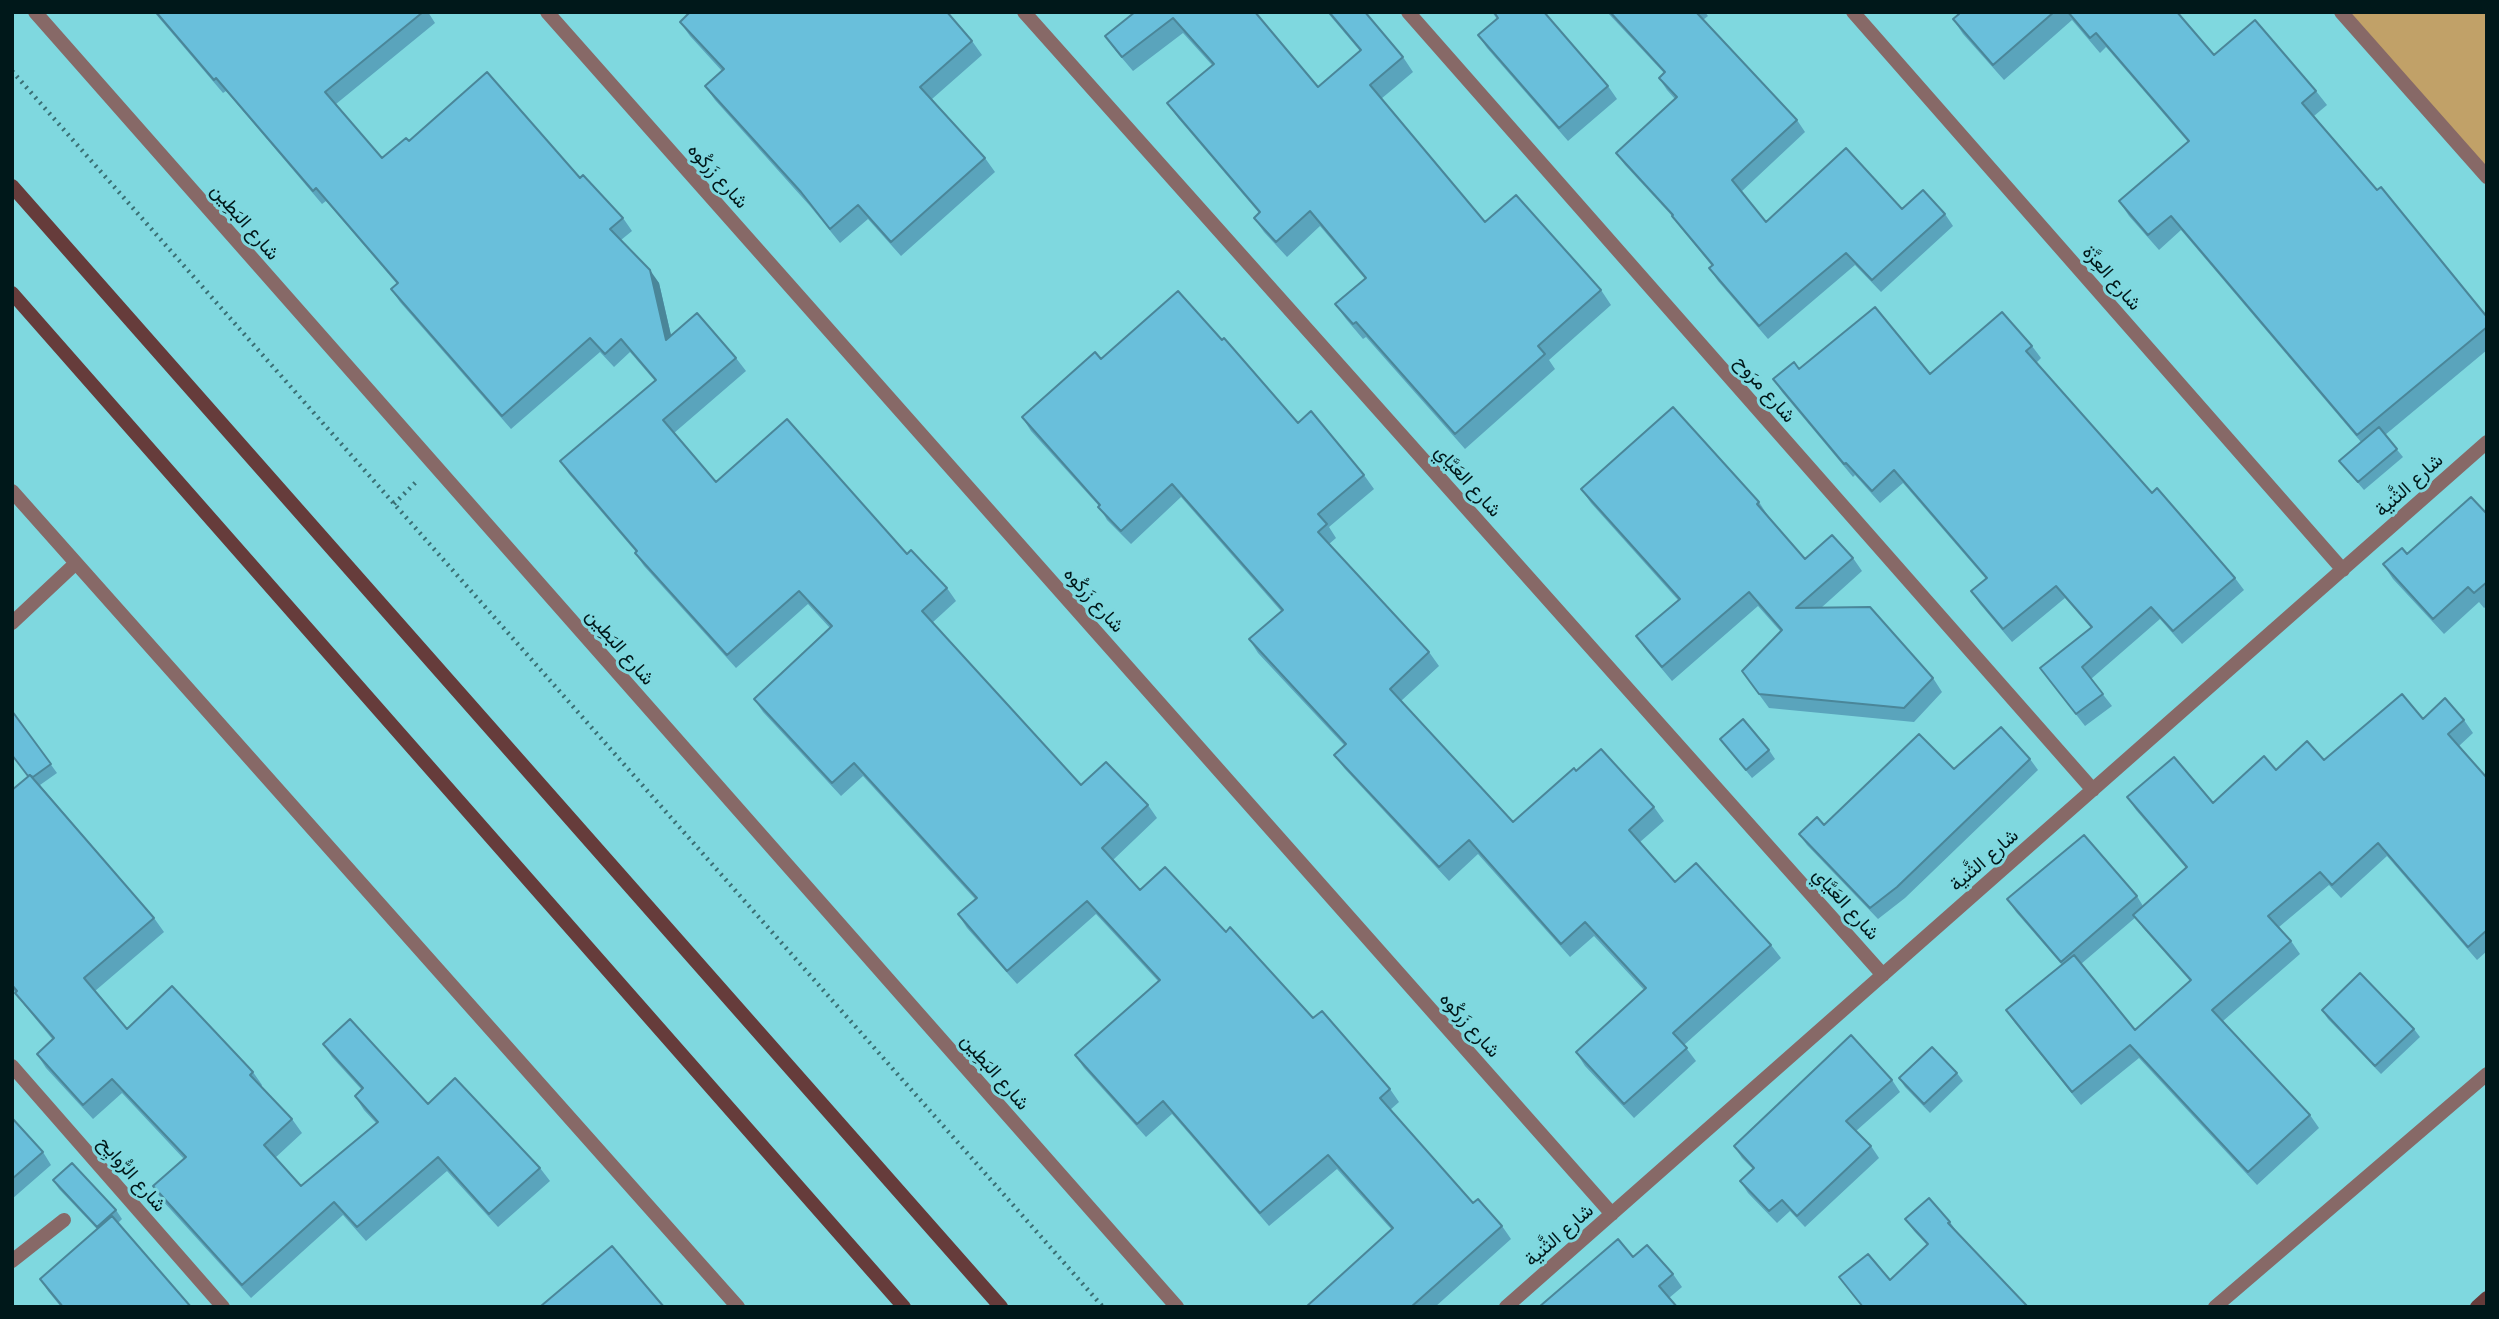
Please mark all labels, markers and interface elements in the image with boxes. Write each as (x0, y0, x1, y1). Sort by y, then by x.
street label: شارع زَركُوه (683, 139, 753, 213)
street label: شارع البَطِين (206, 179, 284, 265)
street label: شارع العِزَّة (2078, 241, 2146, 315)
street label: شارع مرَوح (1730, 351, 1800, 427)
street label: شارع العَيَّاي (1430, 440, 1506, 522)
street label: شارع الثَّنية (2370, 449, 2448, 521)
street label: شارع زَركُوه (1059, 563, 1129, 637)
street label: شارع البَطِين (581, 604, 659, 690)
street label: شارع الثَّنية (1945, 824, 2023, 896)
street label: شارع العَيَّاي (1808, 863, 1884, 945)
street label: شارع زَركُوه (1435, 988, 1505, 1062)
street label: شارع البَطِين (956, 1029, 1034, 1115)
street label: شارع الرُّوايِح (93, 1131, 171, 1217)
street label: شارع الثَّنية (1520, 1199, 1598, 1271)

